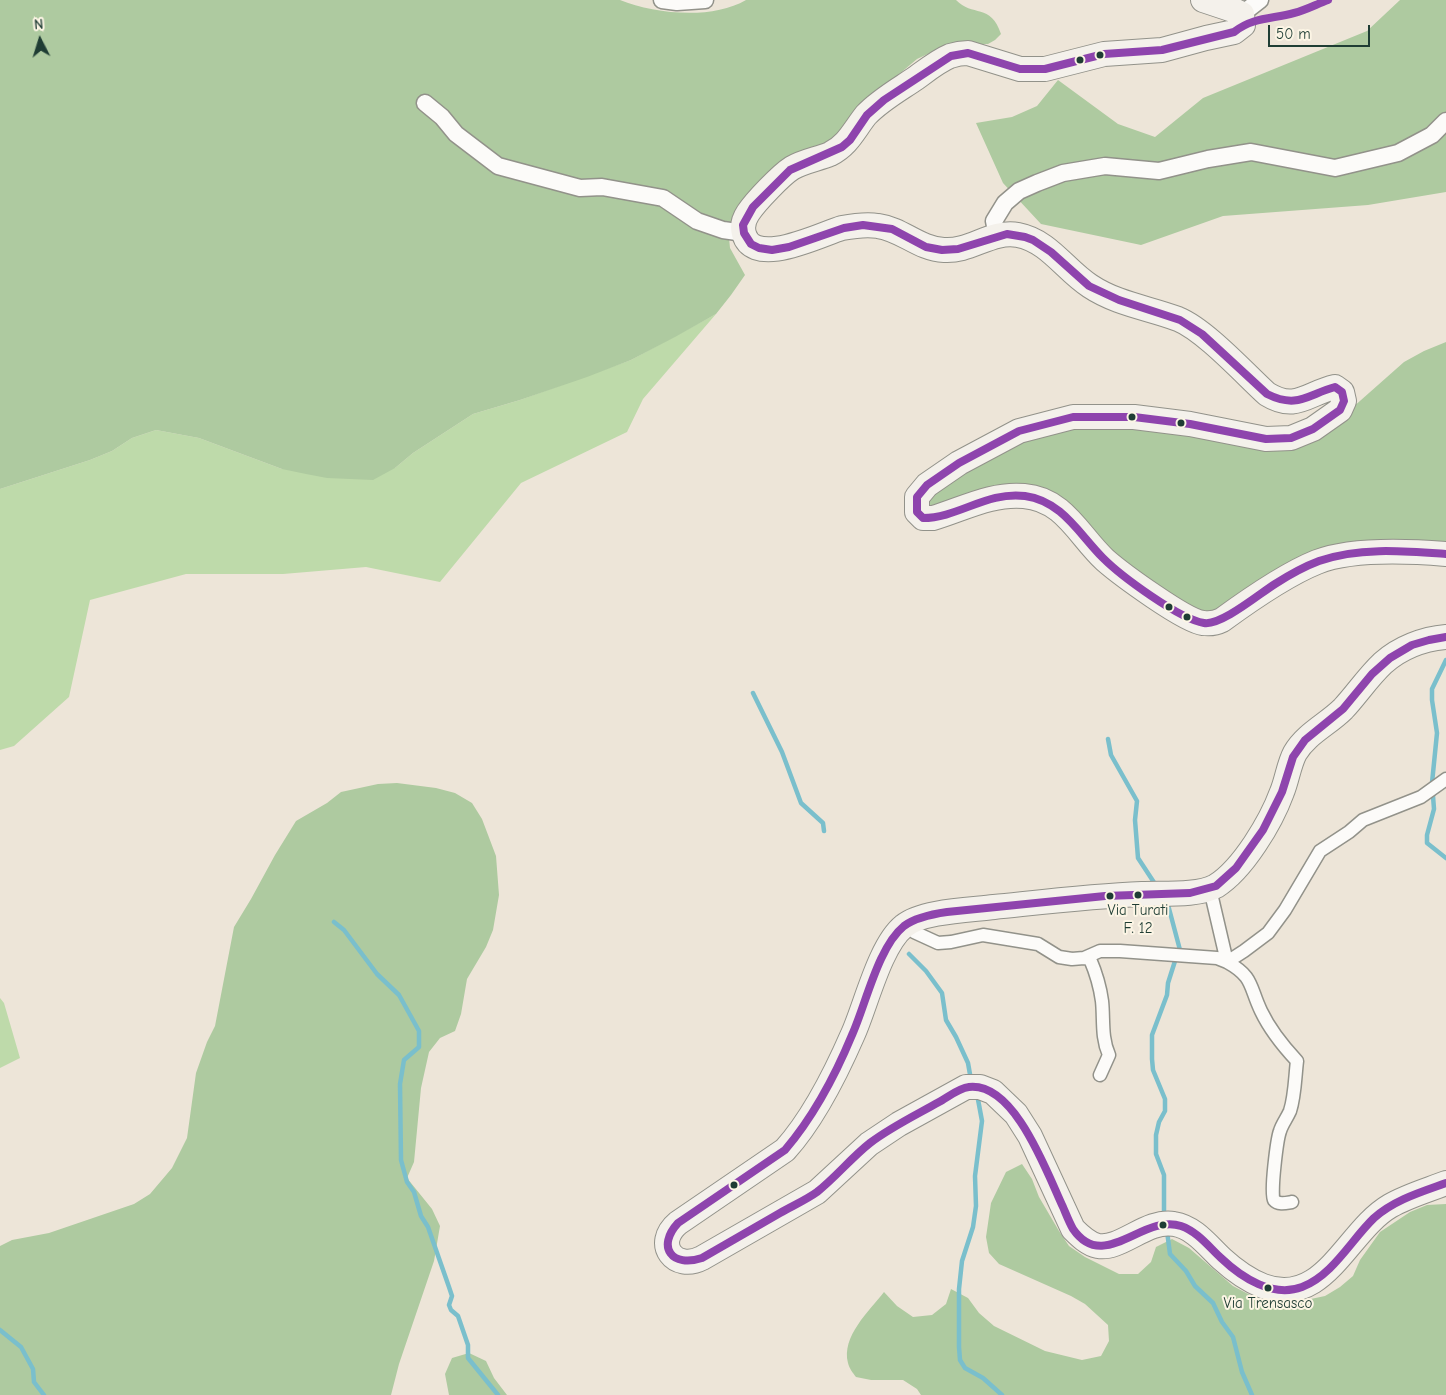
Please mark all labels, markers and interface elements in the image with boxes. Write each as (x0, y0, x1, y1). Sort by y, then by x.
north arrow (15, 15, 65, 65)
scale bar (1271, 15, 1374, 47)
text: N (33, 16, 44, 33)
text: 50 m (1276, 25, 1311, 43)
unlabelled marker (1095, 50, 1105, 60)
unlabelled marker (1075, 55, 1085, 65)
unlabelled marker (1127, 412, 1137, 422)
unlabelled marker (1176, 418, 1186, 428)
unlabelled marker (1164, 602, 1174, 612)
unlabelled marker (1182, 612, 1192, 622)
marker: Via Turati F. 12 (1133, 890, 1143, 900)
unlabelled marker (1105, 891, 1115, 901)
place label: Via Turati F. 12 (1108, 902, 1168, 937)
unlabelled marker (729, 1180, 739, 1190)
unlabelled marker (1158, 1220, 1168, 1230)
marker: Via Trensasco (1263, 1283, 1273, 1293)
place label: Via Trensasco (1224, 1295, 1312, 1313)

